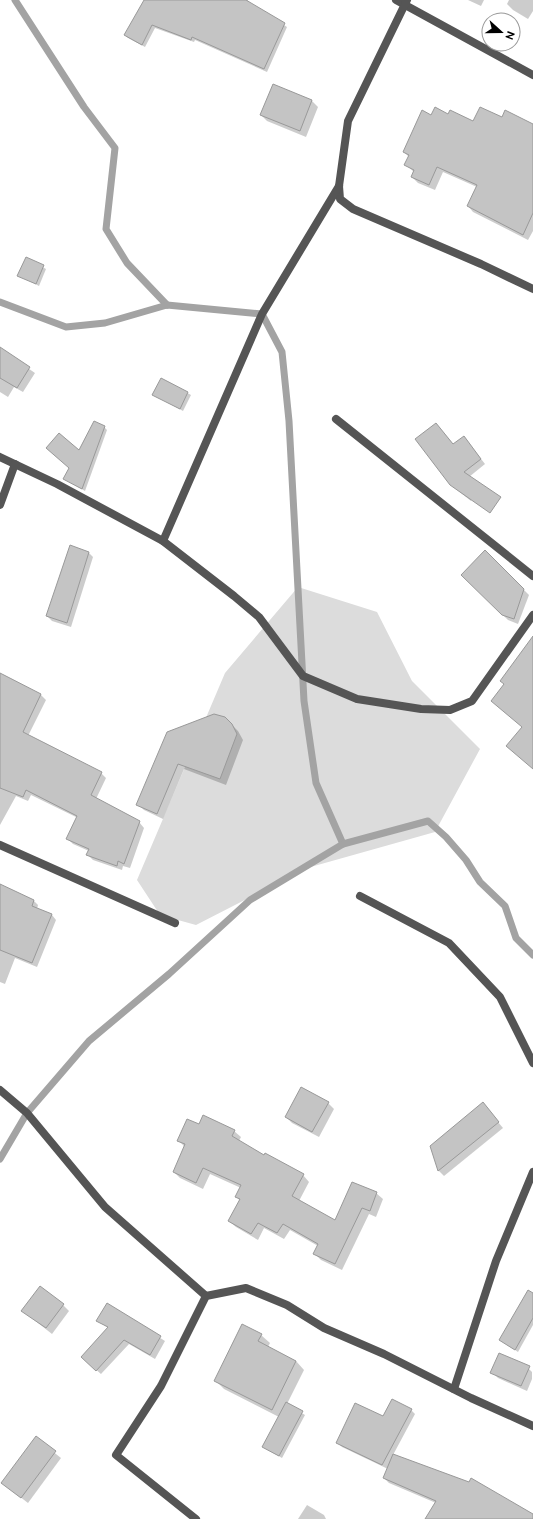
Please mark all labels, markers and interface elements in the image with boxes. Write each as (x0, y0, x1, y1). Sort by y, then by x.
north arrow (481, 12, 521, 52)
text: N (503, 30, 517, 42)

